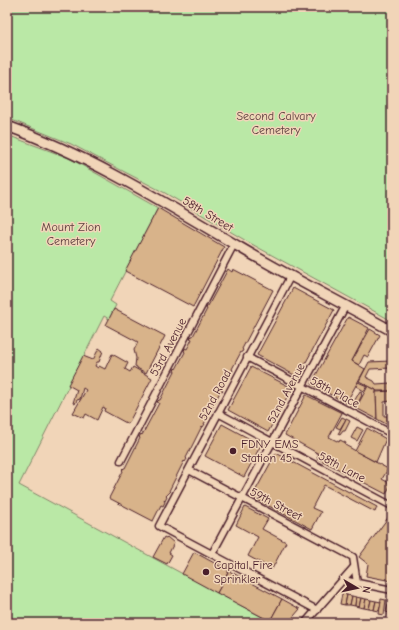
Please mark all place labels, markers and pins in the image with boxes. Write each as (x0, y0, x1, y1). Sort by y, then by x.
place label: FDNY EMS Station 45 (241, 437, 299, 465)
marker: FDNY EMS Station 45 (228, 446, 238, 456)
place label: Capital Fire Sprinkler (214, 558, 273, 586)
marker: Capital Fire Sprinkler (201, 567, 211, 577)

